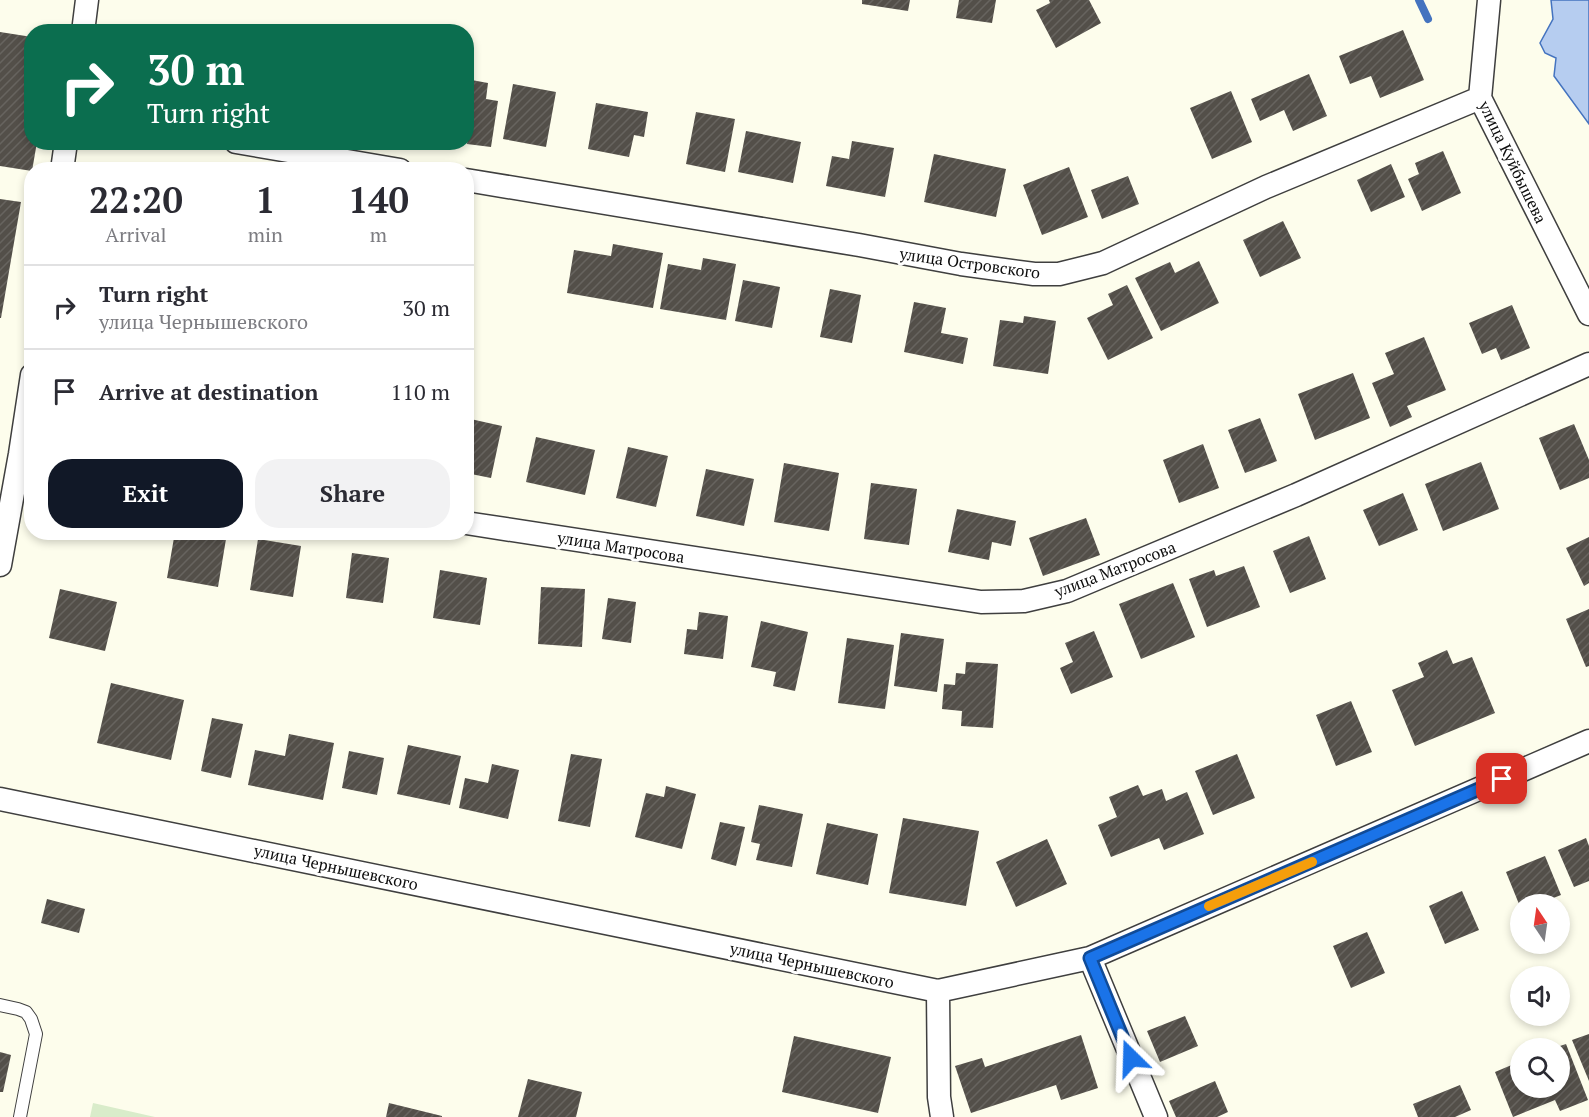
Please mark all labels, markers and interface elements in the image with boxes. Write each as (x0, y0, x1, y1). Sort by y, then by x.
text: 30 m (147, 41, 245, 97)
icon: right (48, 48, 126, 126)
text: Turn right (147, 95, 270, 131)
street label: улица Куйбышева (1473, 96, 1552, 227)
text: 22:20 (89, 176, 183, 223)
text: 1 (255, 176, 276, 223)
text: 140 (348, 176, 409, 223)
text: Arrival (105, 221, 167, 248)
text: min (248, 221, 283, 248)
text: m (370, 221, 387, 248)
street label: улица Островского (897, 242, 1042, 284)
text: Turn right (99, 279, 208, 308)
icon: right (48, 291, 81, 324)
text: 30 m (402, 293, 450, 322)
text: улица Чернышевского (99, 308, 308, 335)
icon: arrive (48, 375, 81, 408)
text: Arrive at destination (99, 377, 318, 406)
text: 110 m (390, 377, 450, 406)
button: Exit (48, 459, 243, 528)
button: Share (255, 459, 450, 528)
street label: улица Матросова (555, 526, 686, 568)
street label: улица Матросова (1050, 536, 1179, 603)
pin (1476, 753, 1527, 804)
icon: arrive (1485, 762, 1518, 795)
street label: улица Чернышевского (251, 839, 420, 895)
north arrow (1510, 894, 1570, 954)
map controls (1510, 894, 1570, 1098)
street label: улица Чернышевского (727, 937, 896, 993)
button: sound (1510, 966, 1570, 1026)
position arrow (1099, 1026, 1163, 1090)
button: search (1510, 1038, 1570, 1098)

